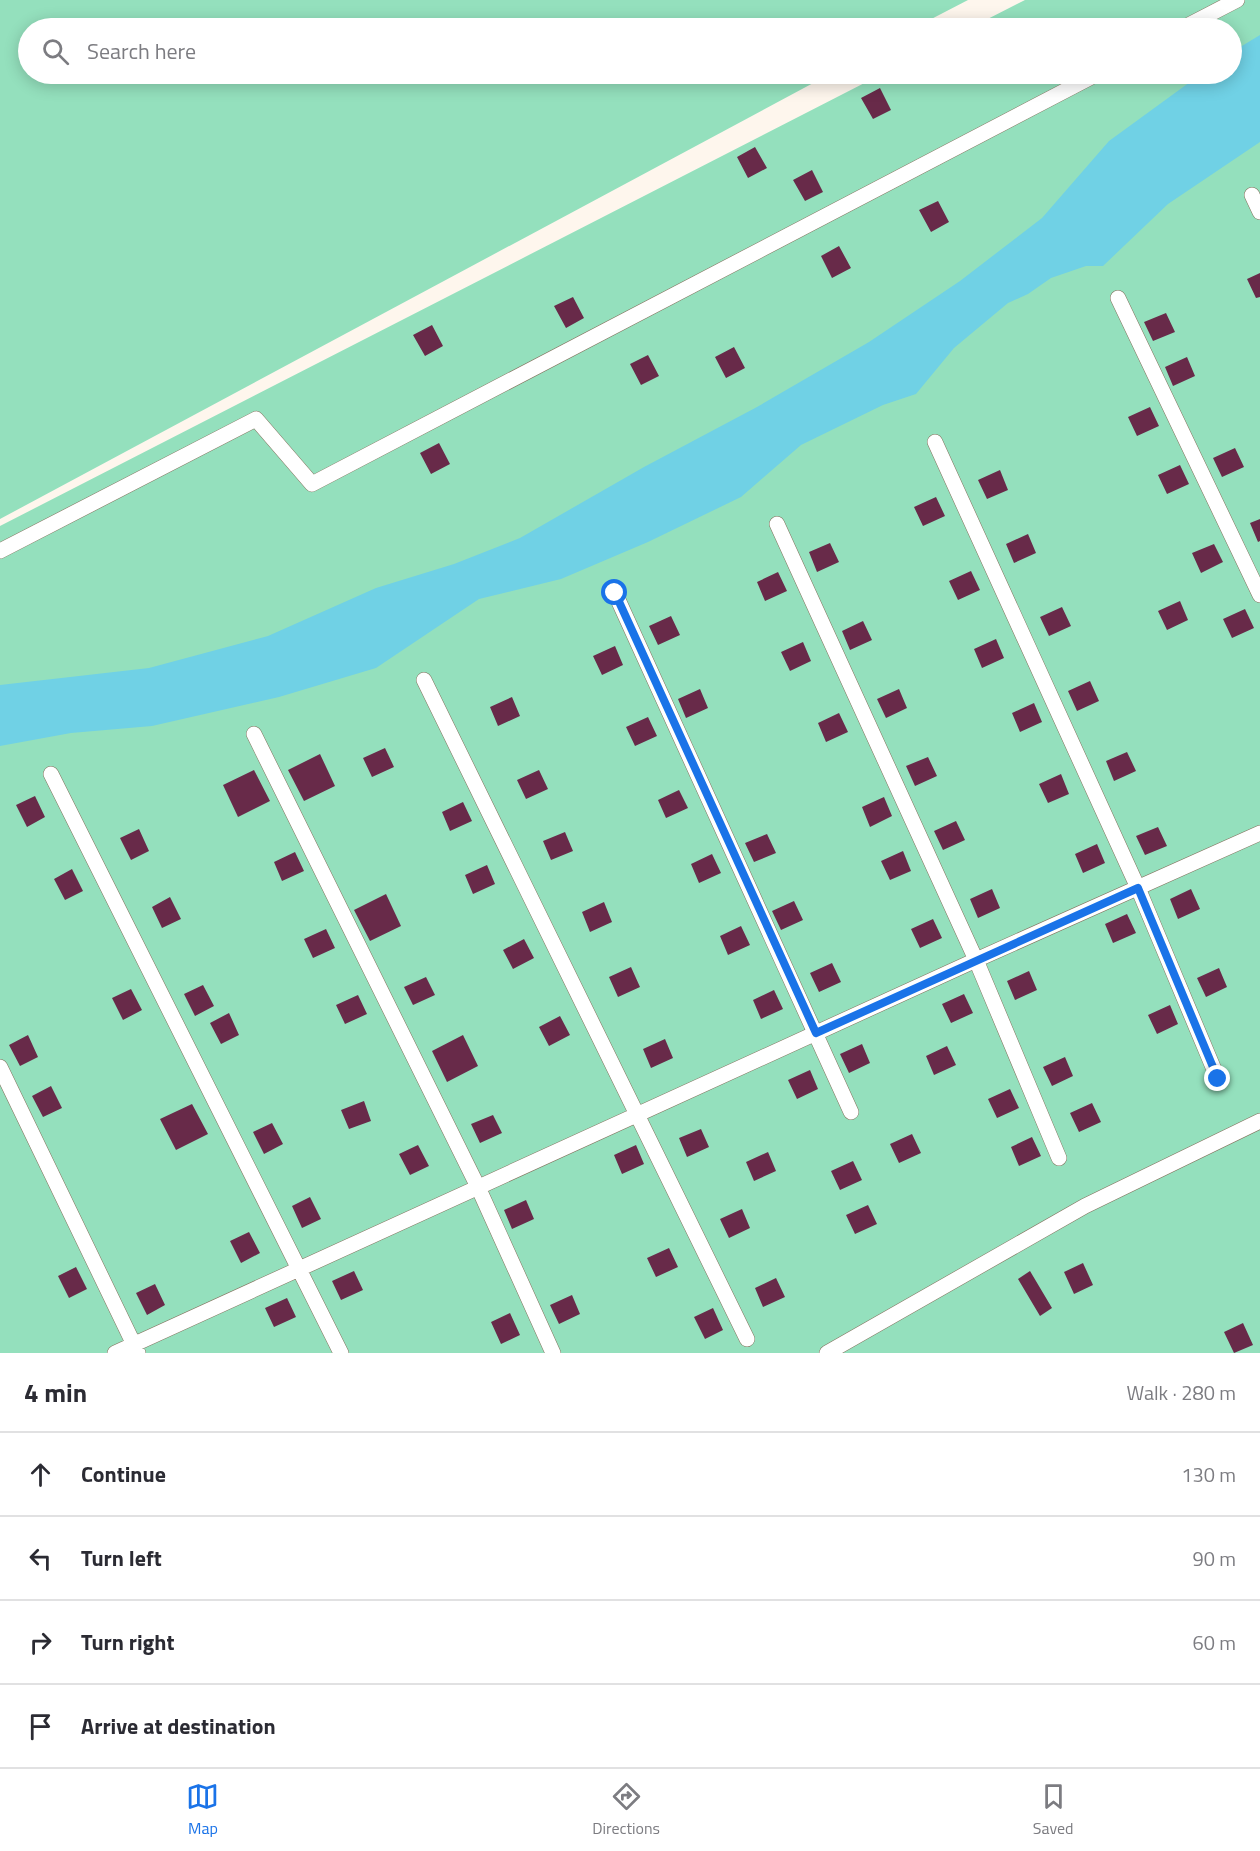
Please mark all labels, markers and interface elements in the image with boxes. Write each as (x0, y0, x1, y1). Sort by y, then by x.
search box (18, 18, 1242, 84)
text: Search here (87, 34, 196, 68)
icon: search (39, 35, 72, 68)
route start (601, 579, 627, 605)
route end (1204, 1065, 1230, 1091)
text: 4 min (24, 1373, 87, 1412)
text: Walk · 280 m (1127, 1377, 1236, 1408)
text: Continue (81, 1457, 166, 1491)
icon: ahead (24, 1458, 57, 1491)
text: 130 m (1181, 1459, 1236, 1490)
text: Turn left (81, 1541, 162, 1575)
icon: left (24, 1542, 57, 1575)
text: 90 m (1192, 1543, 1236, 1574)
text: Turn right (81, 1625, 175, 1659)
icon: right (24, 1626, 57, 1659)
text: 60 m (1192, 1627, 1236, 1658)
text: Arrive at destination (81, 1709, 276, 1743)
icon: arrive (24, 1710, 57, 1743)
tab: Map (186, 1780, 219, 1840)
tab: Directions (592, 1780, 660, 1840)
tab: Saved (1033, 1780, 1074, 1840)

